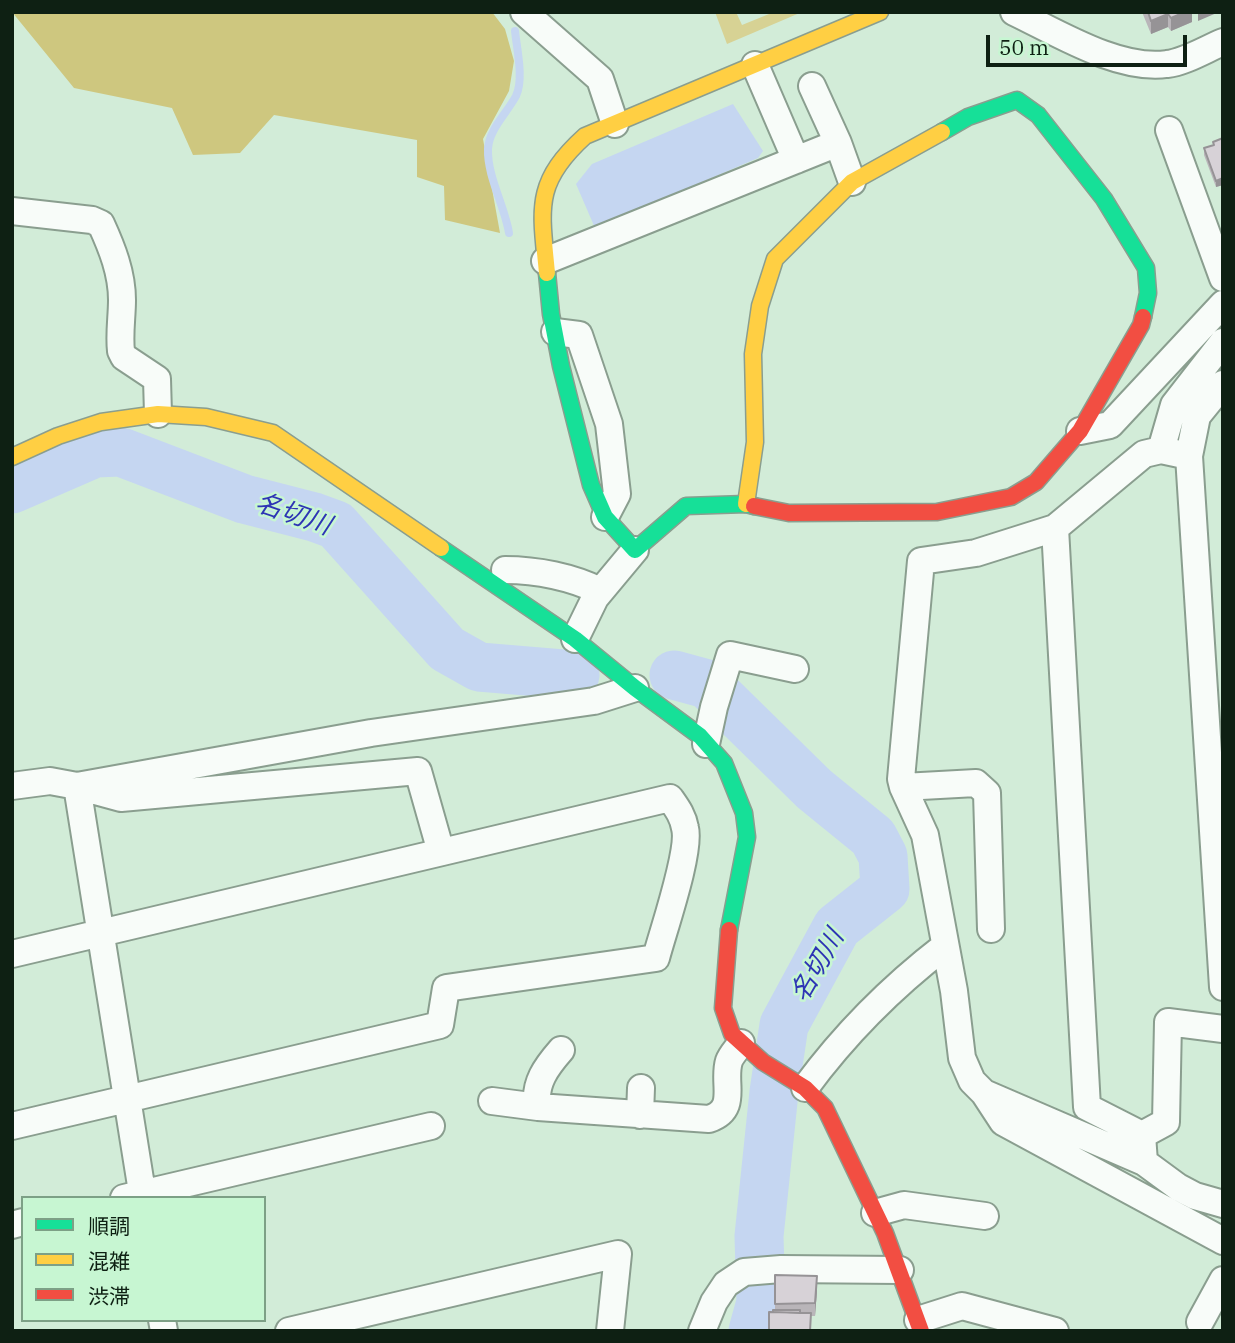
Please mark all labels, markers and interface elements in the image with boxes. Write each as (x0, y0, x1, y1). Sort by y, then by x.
scale bar (990, 21, 1191, 65)
text: 50 m (999, 33, 1049, 61)
water label: 名切川 (251, 488, 335, 542)
water label: 名切川 (785, 924, 851, 1008)
legend (21, 1196, 266, 1322)
text: 順調 (88, 1212, 130, 1240)
text: 混雑 (88, 1247, 130, 1275)
text: 渋滞 (88, 1282, 130, 1310)

